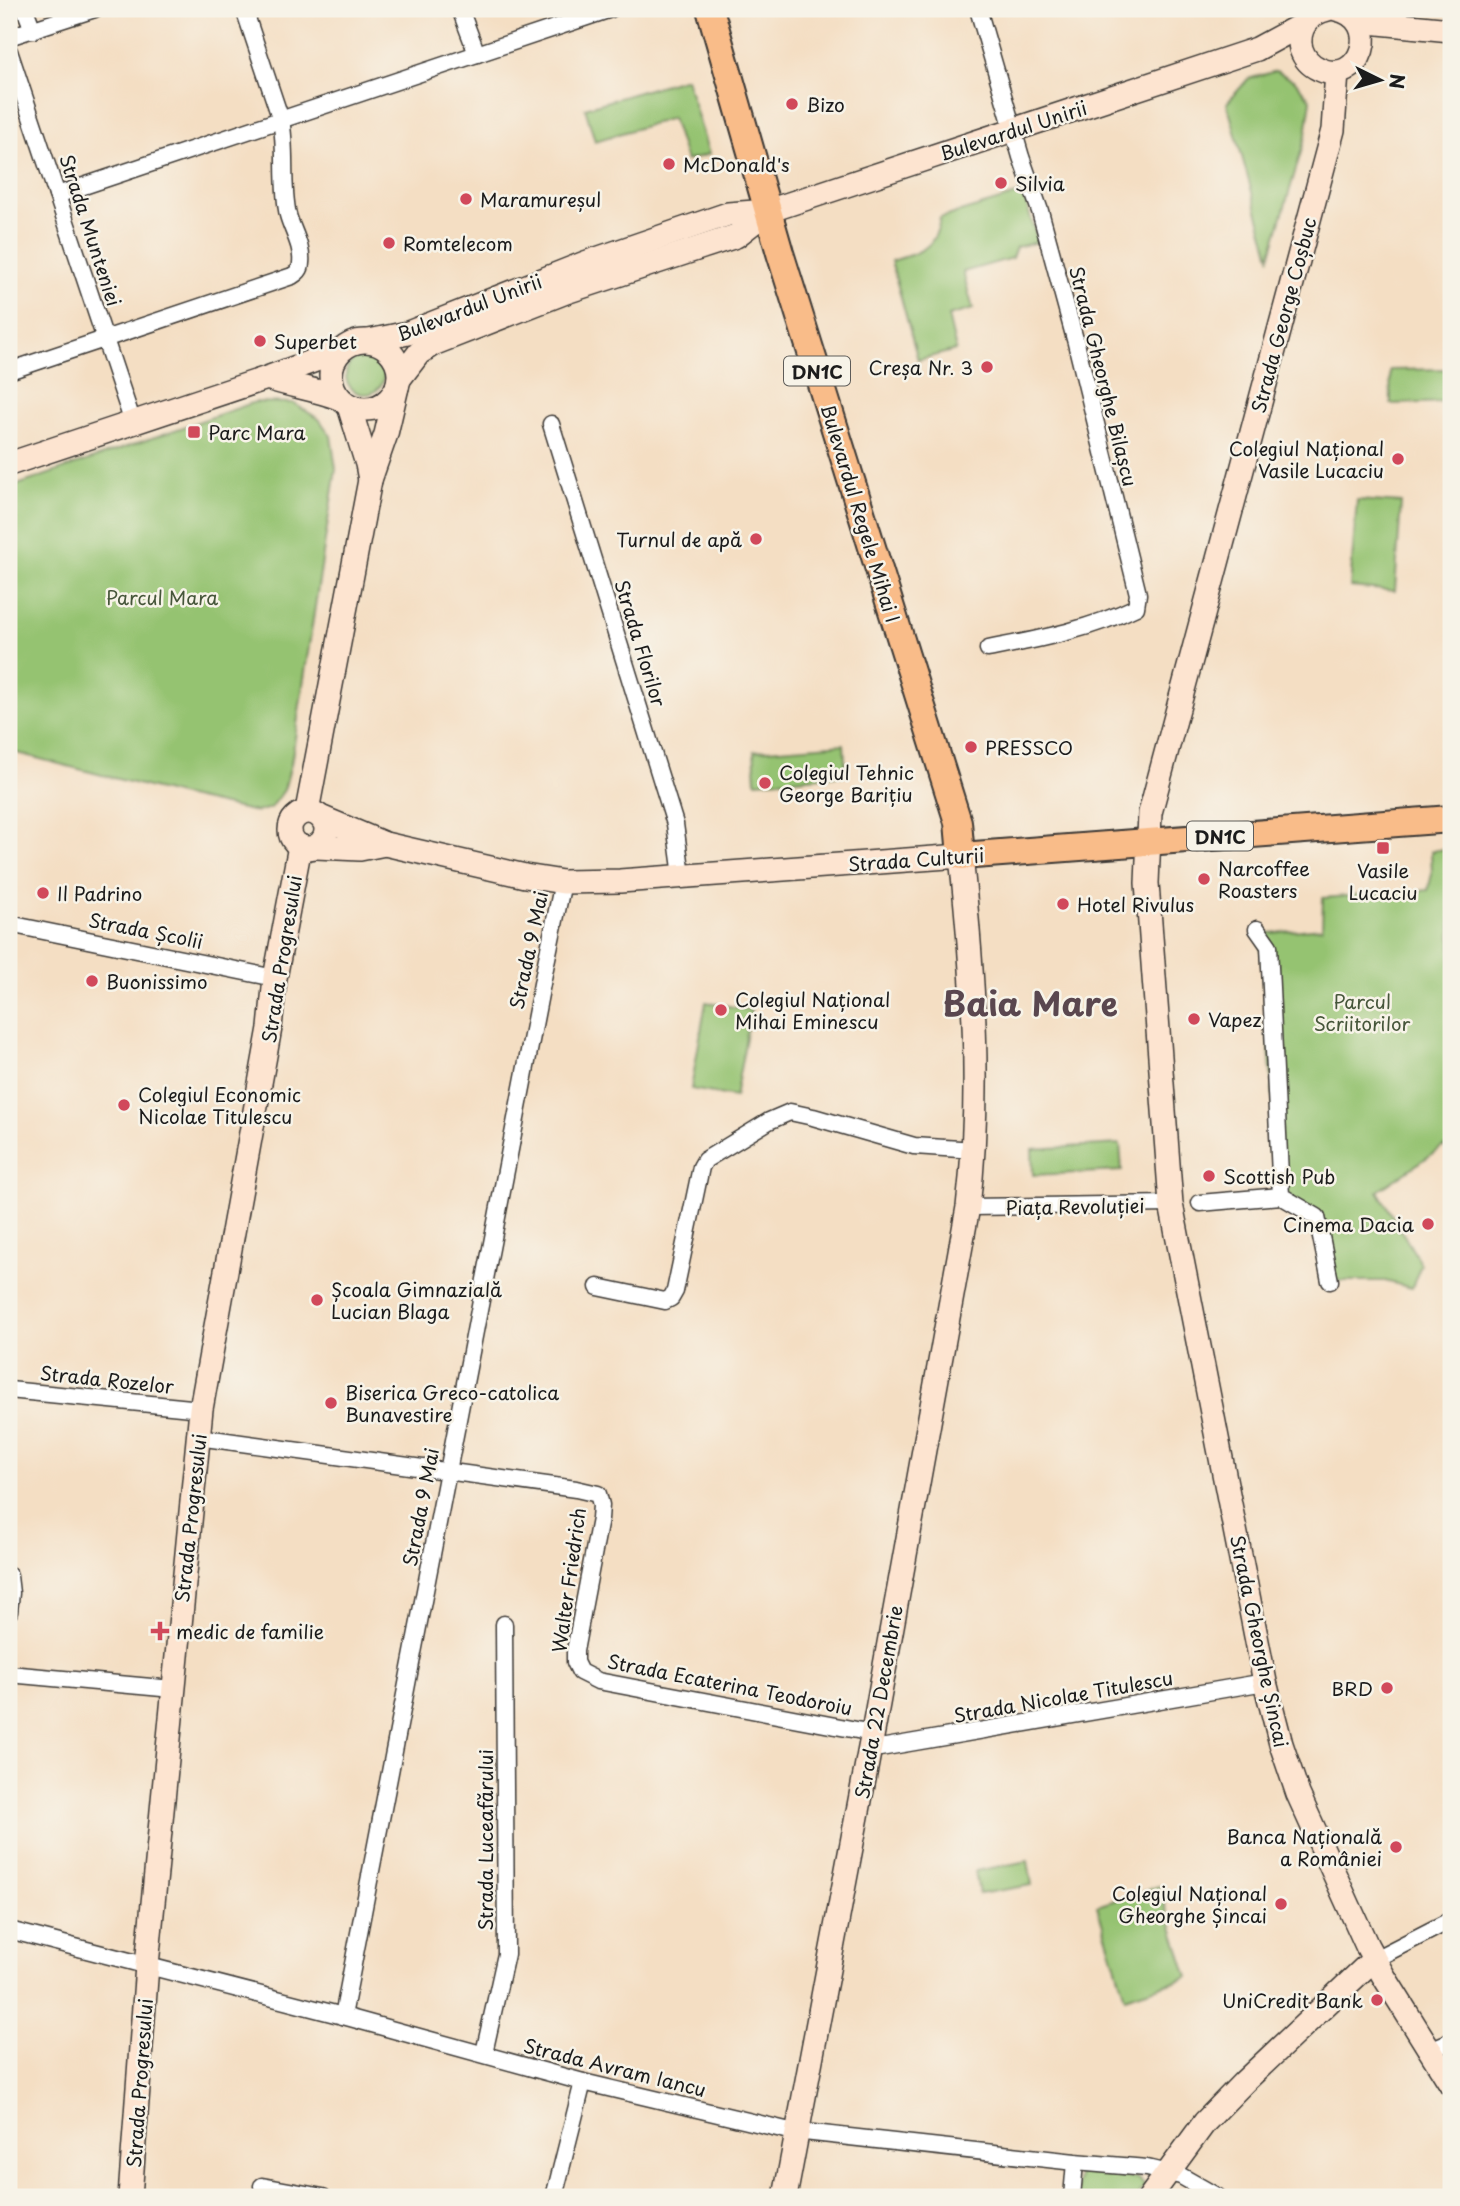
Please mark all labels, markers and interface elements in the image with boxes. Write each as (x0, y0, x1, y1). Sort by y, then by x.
north arrow (1344, 46, 1414, 116)
text: N (1383, 73, 1413, 90)
place label: Bizo (806, 90, 845, 118)
street label: Bulevardul Unirii (936, 93, 1090, 167)
marker: Bizo (784, 96, 800, 112)
street label: Strada Munteniei (53, 150, 129, 310)
place label: McDonald's (683, 150, 790, 178)
marker: McDonald's (661, 156, 677, 172)
place label: Silvia (1015, 169, 1065, 197)
marker: Silvia (993, 175, 1009, 191)
place label: Maramureșul (480, 185, 601, 213)
marker: Maramureșul (458, 191, 474, 207)
street label: Strada George Coșbuc (1243, 214, 1323, 416)
place label: Romtelecom (403, 229, 513, 257)
marker: Romtelecom (381, 235, 397, 251)
street label: Strada Gheorghe Bilașcu (1063, 263, 1145, 489)
street label: Bulevardul Unirii (392, 266, 546, 348)
place label: Superbet (274, 327, 357, 355)
marker: Superbet (252, 333, 268, 349)
place label: Creșa Nr. 3 (869, 353, 973, 381)
road number: DN1C (784, 356, 850, 386)
marker: Creșa Nr. 3 (979, 359, 995, 375)
street label: Bulevardul Regele Mihai I (814, 400, 908, 626)
place label: Parc Mara (208, 418, 305, 446)
marker: Parc Mara (186, 424, 202, 440)
place label: Colegiul Național Vasile Lucaciu (1229, 434, 1384, 484)
marker: Colegiul Național Vasile Lucaciu (1390, 451, 1406, 467)
place label: Turnul de apă (616, 525, 742, 553)
marker: Turnul de apă (748, 531, 764, 547)
street label: Strada Florilor (608, 576, 674, 710)
park label: Parcul Mara (106, 583, 218, 611)
place label: PRESSCO (985, 733, 1073, 761)
marker: PRESSCO (963, 739, 979, 755)
place label: Colegiul Tehnic George Barițiu (779, 758, 914, 808)
marker: Colegiul Tehnic George Barițiu (757, 775, 773, 791)
road number: DN1C (1187, 822, 1253, 850)
street label: Strada Culturii (847, 840, 985, 878)
marker: Vasile Lucaciu (1375, 840, 1391, 856)
place label: Narcoffee Roasters (1218, 854, 1310, 904)
place label: Vasile Lucaciu (1348, 856, 1418, 906)
marker: Narcoffee Roasters (1196, 871, 1212, 887)
street label: Strada Progresului (254, 873, 308, 1045)
place label: Il Padrino (57, 879, 142, 907)
marker: Il Padrino (35, 885, 51, 901)
street label: Strada 9 Mai (502, 888, 554, 1012)
place label: Hotel Rivulus (1077, 890, 1194, 918)
marker: Hotel Rivulus (1055, 896, 1071, 912)
street label: Strada Școlii (86, 905, 206, 955)
place label: Buonissimo (106, 967, 208, 995)
marker: Buonissimo (84, 973, 100, 989)
district label: Baia Mare (942, 977, 1118, 1027)
place label: Colegiul Național Mihai Eminescu (735, 985, 890, 1035)
park label: Parcul Scriitorilor (1314, 987, 1411, 1037)
marker: Colegiul Național Mihai Eminescu (713, 1002, 729, 1018)
place label: Vapez (1208, 1005, 1261, 1033)
marker: Vapez (1186, 1011, 1202, 1027)
place label: Colegiul Economic Nicolae Titulescu (138, 1080, 301, 1130)
marker: Colegiul Economic Nicolae Titulescu (116, 1097, 132, 1113)
place label: Scottish Pub (1223, 1162, 1335, 1190)
marker: Scottish Pub (1201, 1168, 1217, 1184)
street label: Piața Revoluției (1005, 1191, 1145, 1221)
place label: Cinema Dacia (1283, 1210, 1415, 1238)
marker: Cinema Dacia (1420, 1216, 1436, 1232)
place label: Școala Gimnazială Lucian Blaga (331, 1275, 502, 1325)
marker: Școala Gimnazială Lucian Blaga (309, 1292, 325, 1308)
street label: Strada Rozelor (39, 1358, 175, 1400)
place label: Biserica Greco-catolica Bunavestire (345, 1378, 559, 1428)
marker: Biserica Greco-catolica Bunavestire (323, 1395, 339, 1411)
street label: Strada Progresului (167, 1432, 213, 1604)
street label: Strada 9 Mai (395, 1445, 445, 1569)
street label: Walter Friedrich (544, 1506, 592, 1654)
street label: Strada Gheorghe Șincai (1224, 1532, 1296, 1750)
street label: Strada 22 Decembrie (847, 1603, 909, 1801)
place label: medic de familie (176, 1617, 324, 1645)
marker: medic de familie (150, 1621, 170, 1641)
street label: Strada Ecaterina Teodoroiu (605, 1647, 855, 1721)
street label: Strada Nicolae Titulescu (951, 1663, 1175, 1729)
place label: BRD (1332, 1674, 1373, 1702)
marker: BRD (1379, 1680, 1395, 1696)
street label: Strada Luceafărului (471, 1749, 499, 1931)
place label: Banca Națională a României (1227, 1822, 1382, 1872)
marker: Banca Națională a României (1388, 1839, 1404, 1855)
place label: Colegiul Național Gheorghe Șincai (1112, 1879, 1267, 1929)
marker: Colegiul Național Gheorghe Șincai (1273, 1896, 1289, 1912)
place label: UniCredit Bank (1222, 1986, 1363, 2014)
marker: UniCredit Bank (1369, 1992, 1385, 2008)
street label: Strada Progresului (119, 1997, 159, 2169)
street label: Strada Avram Iancu (521, 2031, 709, 2103)

